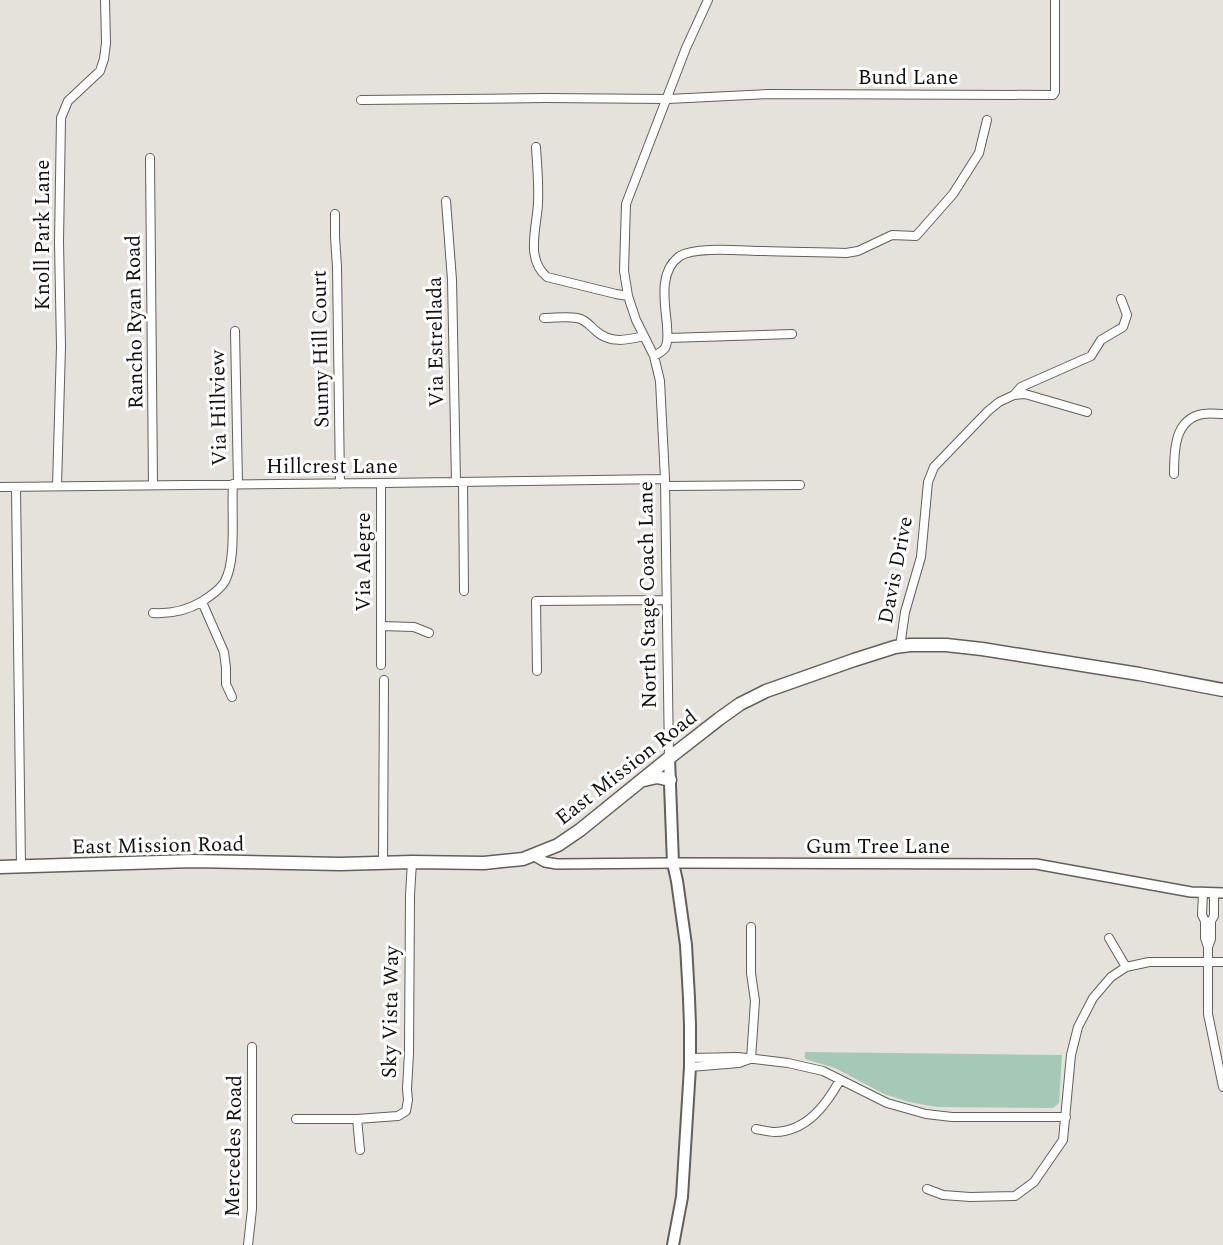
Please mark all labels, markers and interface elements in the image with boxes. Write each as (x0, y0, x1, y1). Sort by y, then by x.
street label: Bund Lane (858, 62, 958, 94)
street label: Knoll Park Lane (27, 160, 59, 310)
street label: Rancho Ryan Road (117, 234, 153, 409)
street label: Sunny Hill Court (304, 270, 338, 428)
street label: Via Estrellada (419, 276, 453, 408)
street label: Via Hillview (202, 348, 236, 466)
street label: Hillcrest Lane (266, 451, 398, 483)
street label: North Stage Coach Lane (630, 481, 666, 709)
street label: Via Alegre (348, 512, 380, 612)
street label: Davis Drive (870, 514, 922, 627)
street label: East Mission Road (549, 702, 705, 834)
street label: East Mission Road (71, 828, 245, 864)
street label: Gum Tree Lane (806, 831, 950, 863)
street label: Sky Vista Way (374, 945, 408, 1079)
street label: Mercedes Road (217, 1075, 251, 1217)

